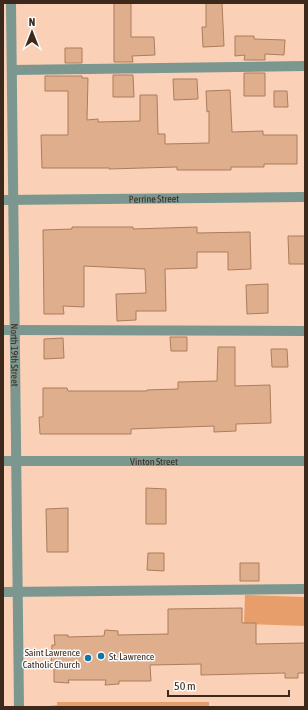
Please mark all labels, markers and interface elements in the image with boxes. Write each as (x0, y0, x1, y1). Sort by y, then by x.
north arrow (12, 12, 52, 52)
text: N (29, 16, 35, 28)
street label: Perrine Street (129, 193, 179, 205)
street label: North 19th Street (9, 323, 20, 387)
street label: Vinton Street (130, 456, 178, 467)
place label: Saint Lawrence Catholic Church (23, 647, 80, 670)
marker: St. Lawrence (96, 651, 106, 661)
place label: St. Lawrence (109, 651, 155, 662)
marker: Saint Lawrence Catholic Church (83, 653, 93, 663)
scale bar (168, 672, 289, 698)
text: 50 m (174, 679, 196, 693)

